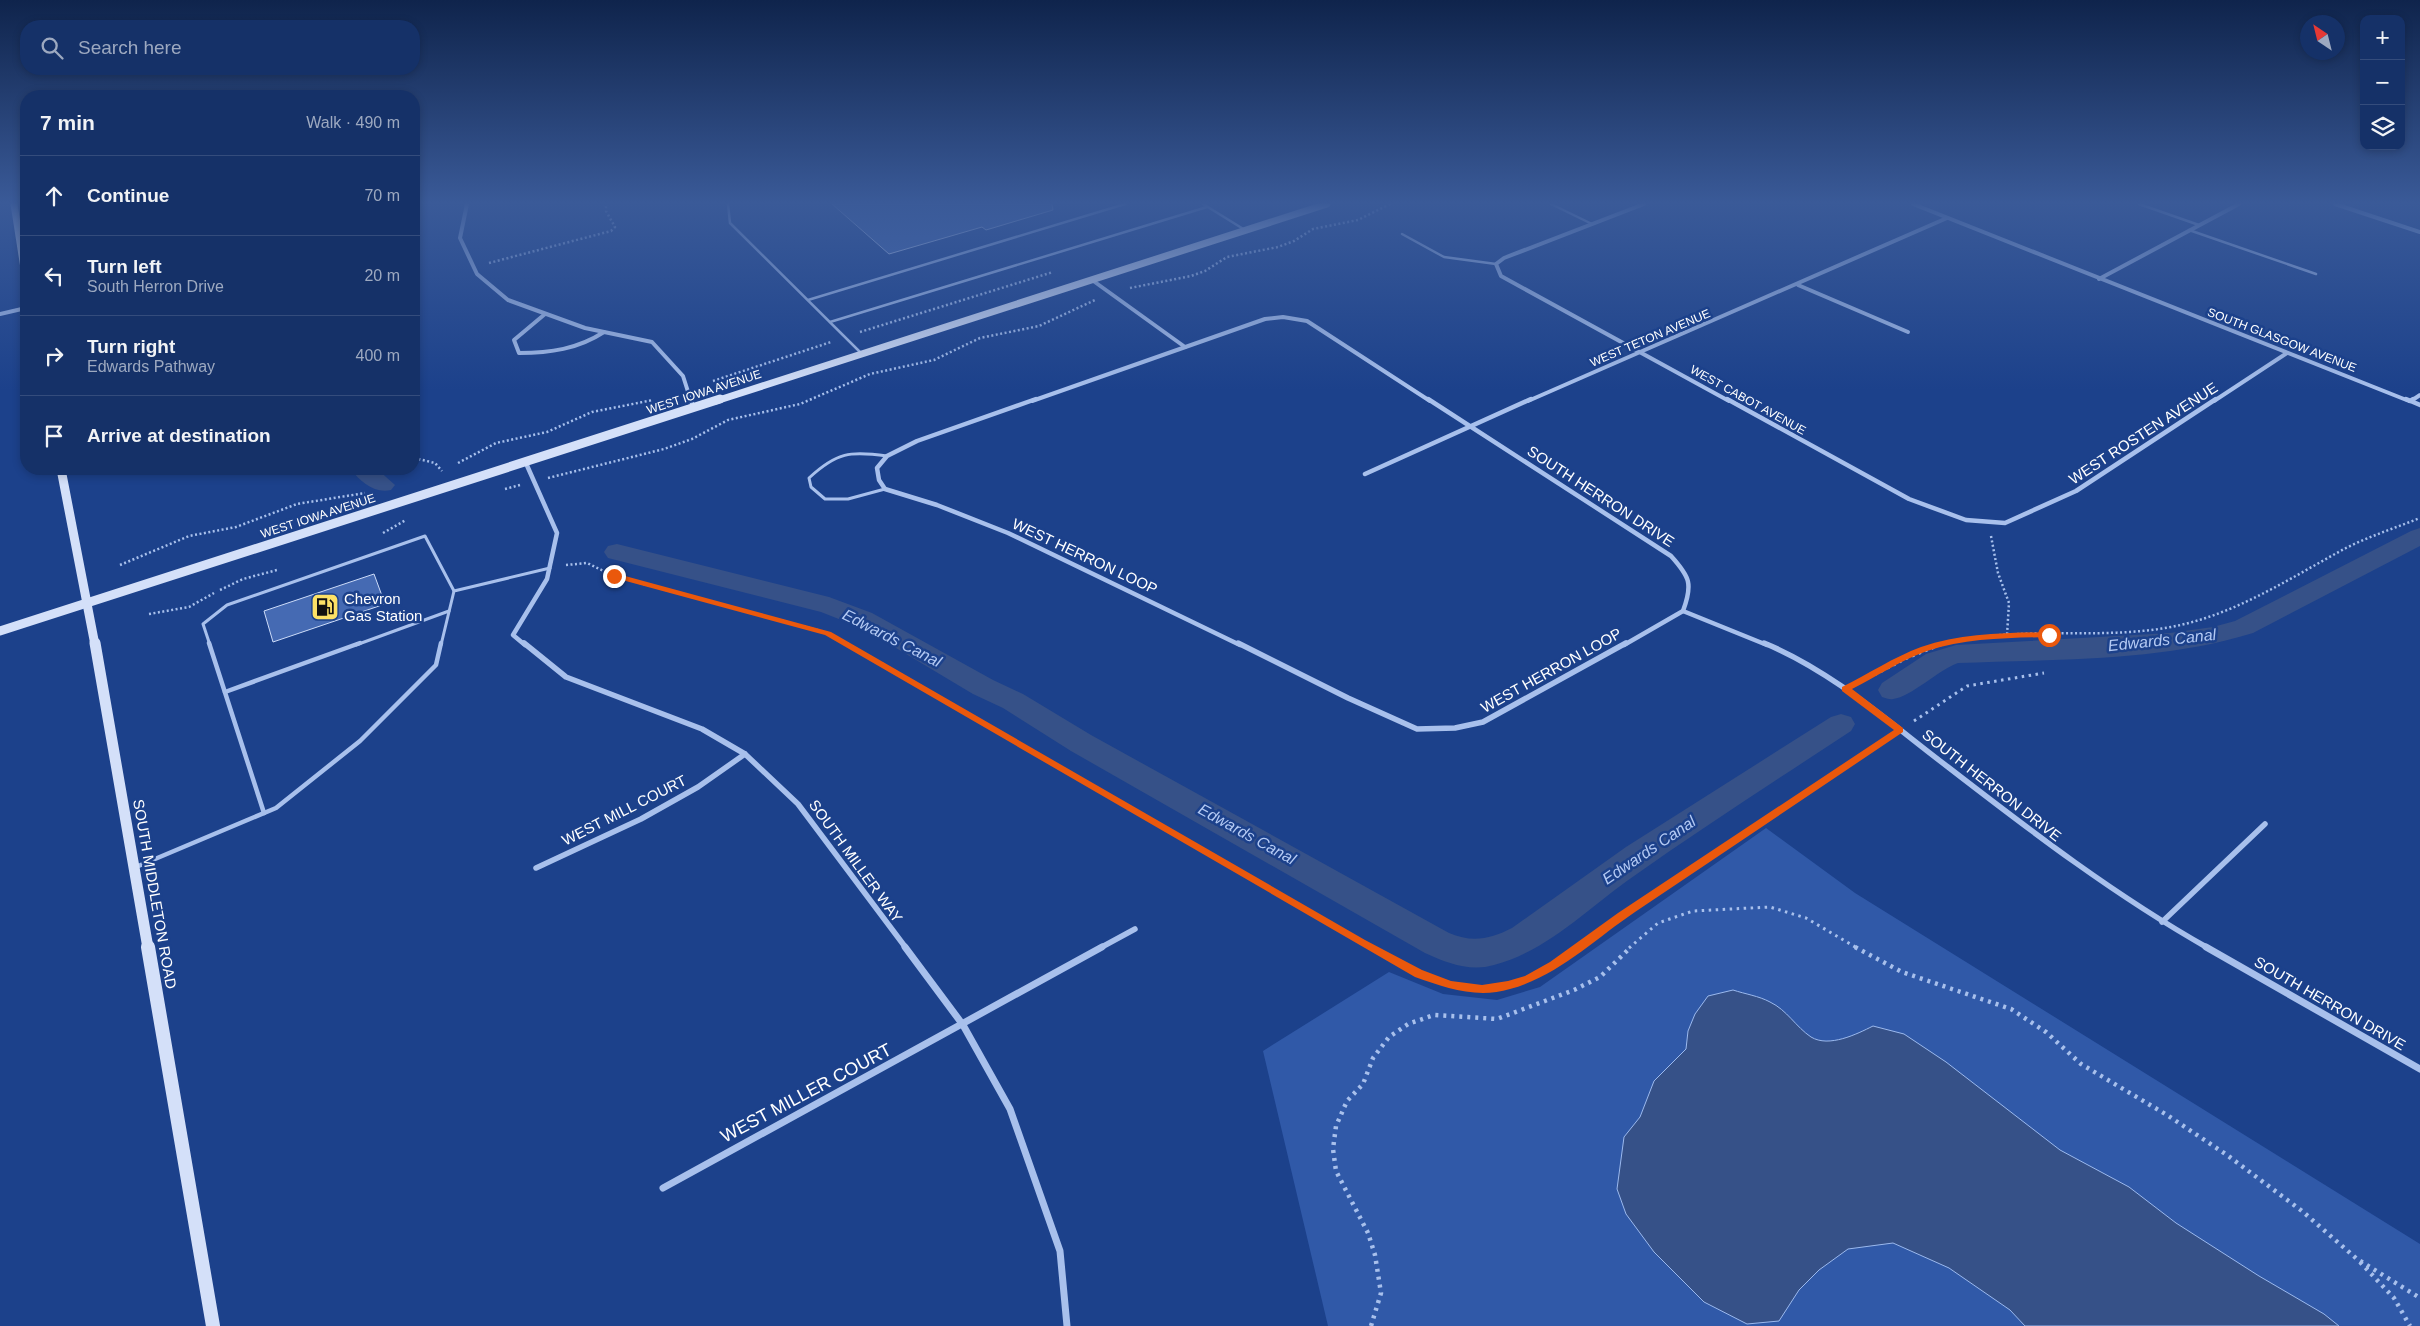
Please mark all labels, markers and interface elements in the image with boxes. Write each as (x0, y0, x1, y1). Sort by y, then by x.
north arrow (2300, 15, 2345, 60)
map controls (2360, 15, 2405, 150)
button: + (2360, 15, 2405, 60)
search box (20, 20, 420, 75)
icon: search (38, 34, 66, 62)
text: Search here (78, 37, 182, 58)
button: − (2360, 60, 2405, 105)
button: layers (2360, 105, 2405, 150)
text: 7 min (40, 111, 95, 134)
text: Walk · 490 m (306, 114, 400, 131)
icon: ahead (40, 182, 68, 210)
text: Continue (87, 185, 169, 206)
text: 70 m (364, 187, 400, 204)
text: Turn left (87, 256, 162, 277)
icon: left (40, 262, 68, 290)
text: 20 m (364, 267, 400, 284)
text: South Herron Drive (87, 278, 224, 295)
street label: SOUTH GLASGOW AVENUE (2206, 305, 2358, 375)
street label: WEST TETON AVENUE (1588, 306, 1712, 370)
text: Turn right (87, 336, 175, 357)
icon: right (40, 342, 68, 370)
text: 400 m (356, 347, 400, 364)
text: Edwards Pathway (87, 358, 215, 375)
street label: WEST CABOT AVENUE (1688, 362, 1808, 438)
street label: WEST IOWA AVENUE (645, 367, 763, 417)
street label: WEST ROSTEN AVENUE (2066, 379, 2220, 487)
icon: arrive (40, 422, 68, 450)
text: Arrive at destination (87, 425, 271, 446)
street label: SOUTH HERRON DRIVE (1524, 442, 1678, 550)
street label: WEST IOWA AVENUE (259, 491, 377, 541)
street label: WEST HERRON LOOP (1010, 515, 1160, 597)
route end (603, 565, 626, 588)
place label: Chevron Gas Station (344, 590, 422, 624)
fuel station icon: Chevron Gas Station (310, 592, 340, 622)
water label: Edwards Canal (840, 606, 945, 670)
street label: WEST HERRON LOOP (1478, 624, 1624, 716)
route start (2038, 624, 2061, 647)
water label: Edwards Canal (2107, 626, 2217, 654)
street label: SOUTH HERRON DRIVE (1919, 725, 2065, 845)
street label: WEST MILL COURT (559, 771, 689, 849)
street label: SOUTH MILLER WAY (806, 796, 906, 926)
street label: SOUTH MIDDLETON ROAD (130, 798, 180, 990)
water label: Edwards Canal (1195, 800, 1299, 868)
water label: Edwards Canal (1599, 812, 1699, 887)
street label: SOUTH HERRON DRIVE (2251, 953, 2409, 1053)
street label: WEST MILLER COURT (717, 1039, 895, 1147)

